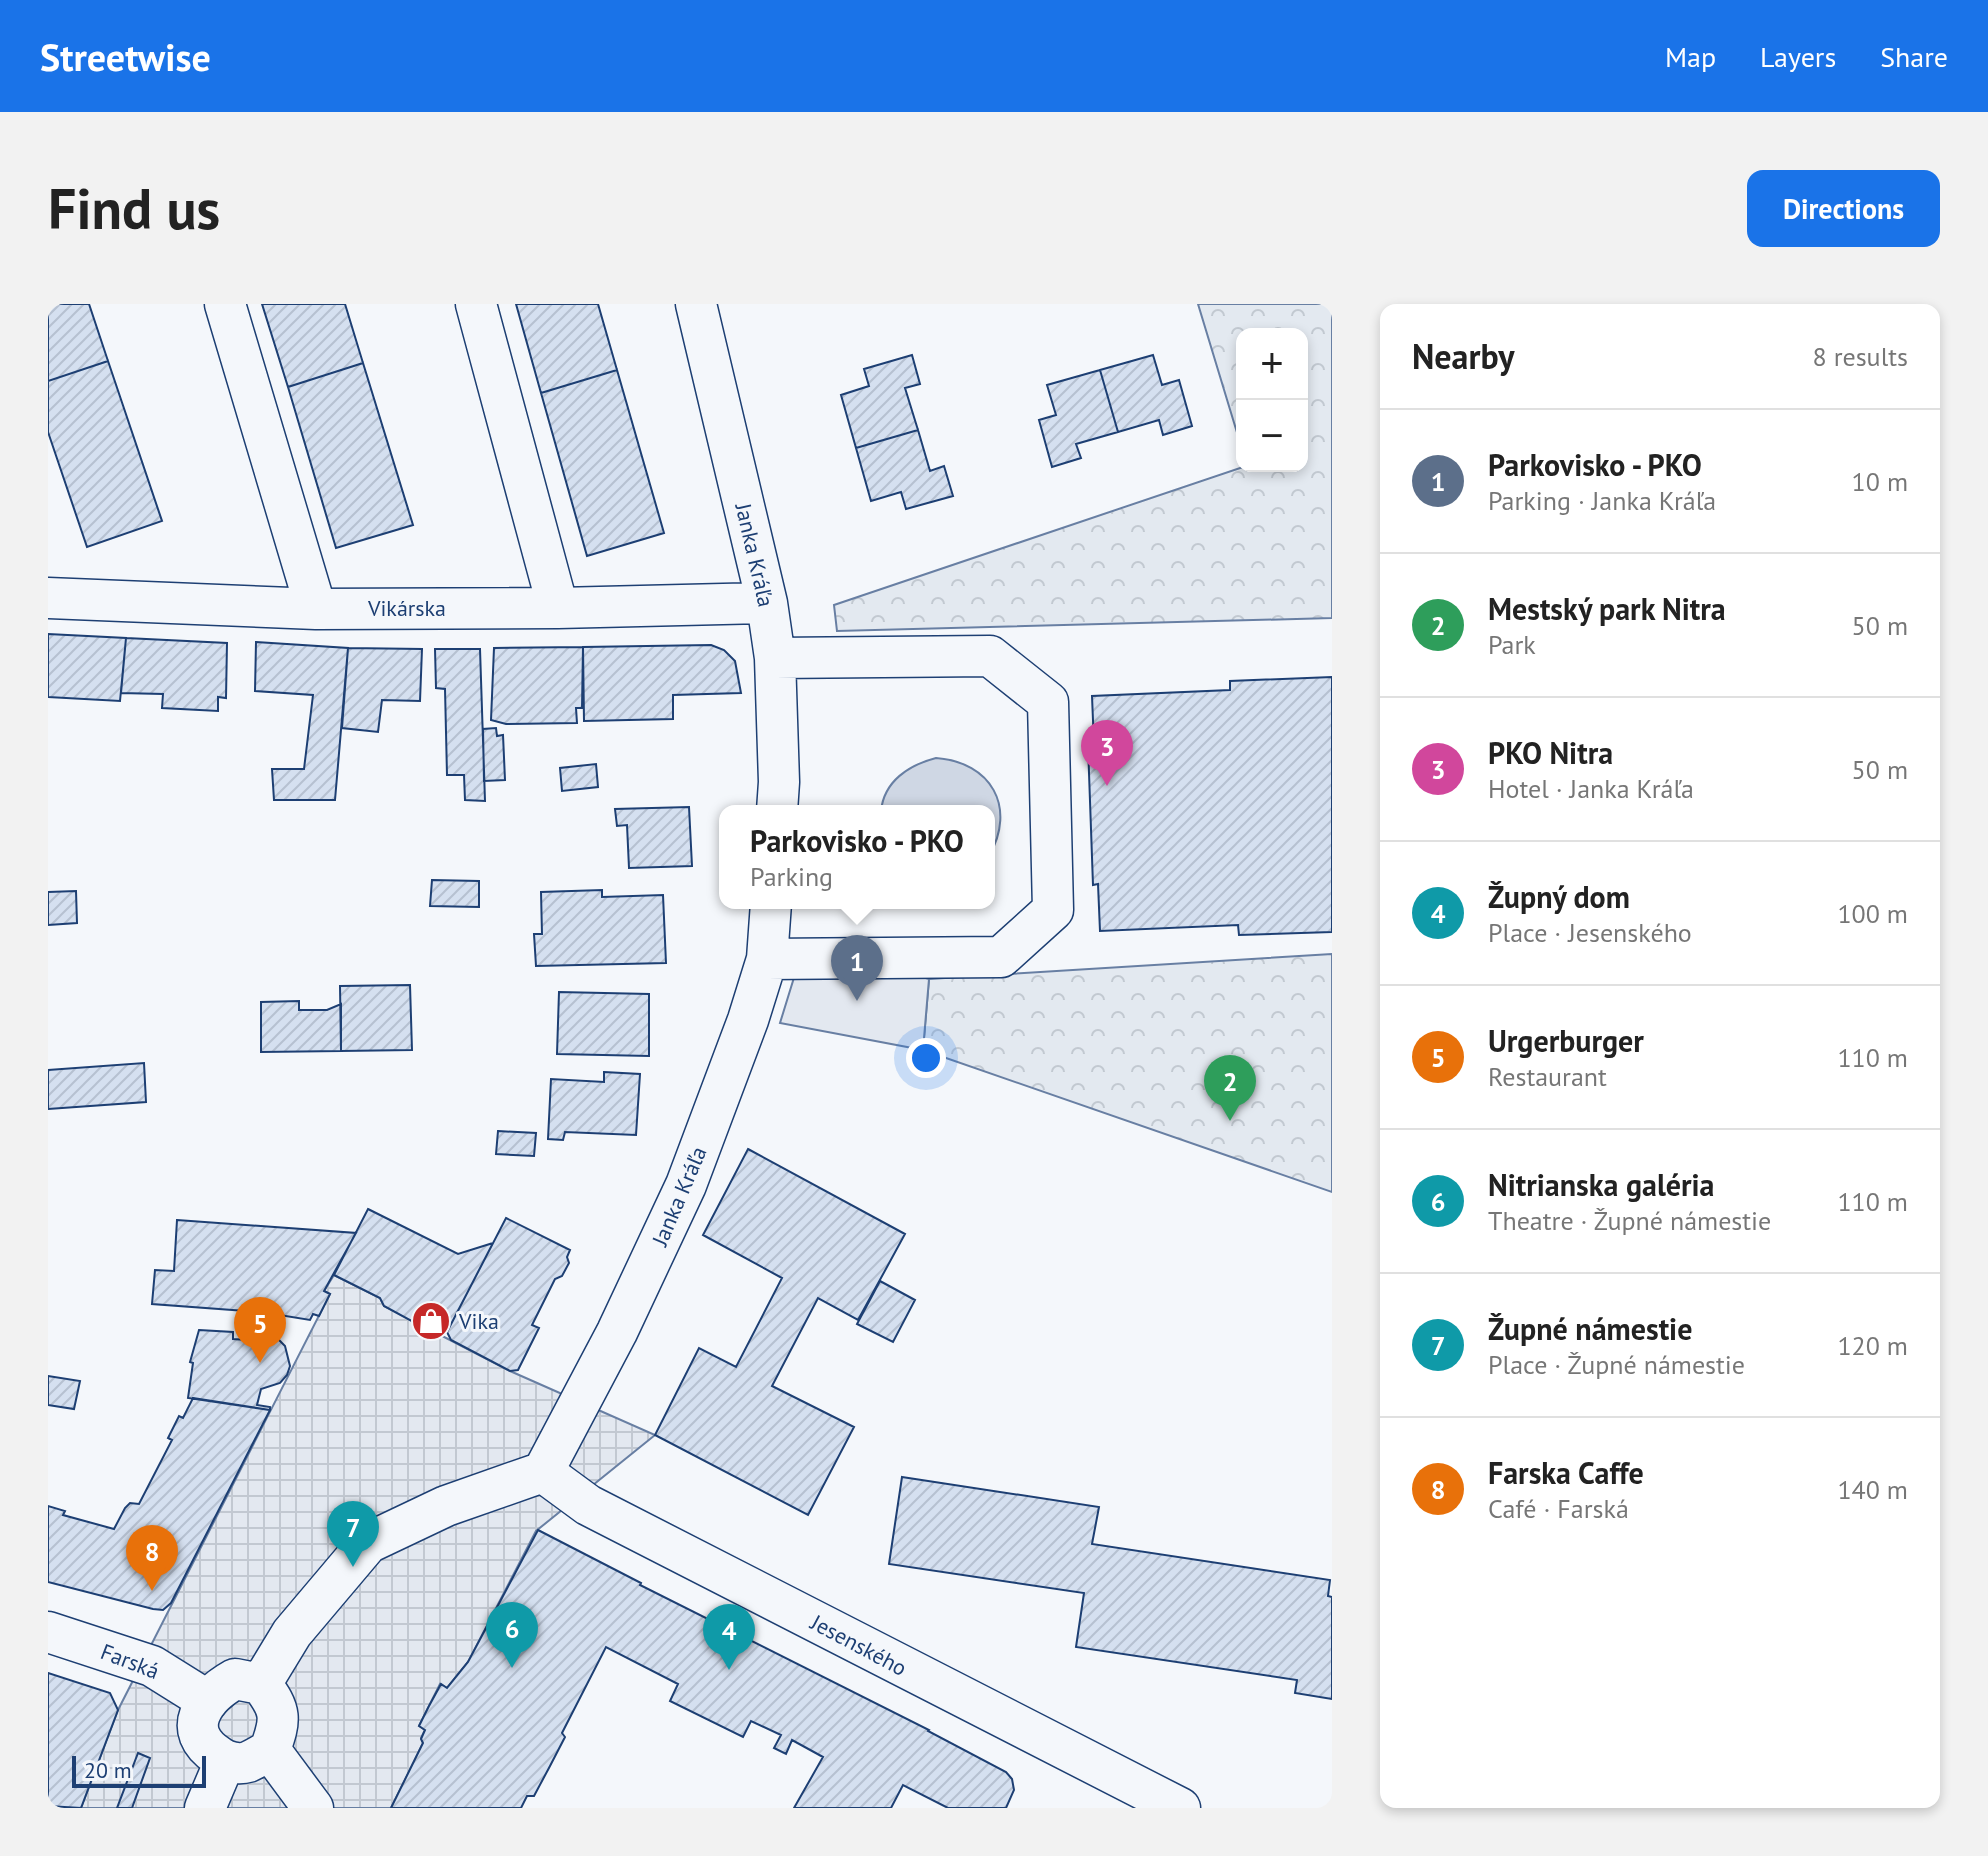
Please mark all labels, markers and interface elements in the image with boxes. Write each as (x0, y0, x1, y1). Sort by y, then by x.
text: Streetwise (40, 32, 211, 81)
text: Map (1665, 38, 1716, 75)
text: Layers (1760, 38, 1836, 75)
text: Share (1880, 38, 1948, 75)
button: Directions (1747, 170, 1940, 247)
text: Find us (48, 172, 220, 244)
map controls (1236, 328, 1308, 472)
button: + (1236, 328, 1308, 400)
text: Nearby (1412, 334, 1514, 378)
text: 8 results (1813, 340, 1908, 373)
button: − (1236, 400, 1308, 472)
text: Parkovisko - PKO (1488, 445, 1702, 484)
text: 1 (1431, 465, 1445, 498)
text: 10 m (1852, 465, 1908, 498)
text: Parking · Janka Kráľa (1488, 484, 1716, 517)
street label: Janka Kráľa (729, 500, 780, 609)
text: Mestský park Nitra (1488, 589, 1726, 628)
street label: Vikárska (367, 594, 446, 622)
text: 2 (1431, 609, 1445, 642)
text: 50 m (1852, 609, 1908, 642)
text: Park (1488, 628, 1536, 661)
pin: 3 (1081, 720, 1133, 786)
text: PKO Nitra (1488, 733, 1613, 772)
text: 3 (1431, 753, 1445, 786)
text: 50 m (1852, 753, 1908, 786)
text: Hotel · Janka Kráľa (1488, 772, 1694, 805)
popup (719, 805, 995, 909)
text: Parkovisko - PKO (750, 821, 964, 860)
text: Parking (750, 860, 833, 893)
text: Župný dom (1488, 877, 1630, 916)
text: 4 (1431, 897, 1445, 930)
text: 100 m (1837, 897, 1908, 930)
text: Place · Jesenského (1488, 916, 1692, 949)
pin: 1 (831, 935, 883, 1001)
text: Urgerburger (1488, 1021, 1644, 1060)
your location (906, 1038, 946, 1078)
text: 5 (1431, 1041, 1445, 1074)
text: 110 m (1837, 1041, 1908, 1074)
pin: 2 (1204, 1055, 1256, 1121)
text: Restaurant (1488, 1060, 1607, 1093)
street label: Janka Kráľa (645, 1142, 712, 1251)
text: Nitrianska galéria (1488, 1165, 1714, 1204)
text: 6 (1431, 1185, 1445, 1218)
text: 110 m (1837, 1185, 1908, 1218)
text: Theatre · Župné námestie (1488, 1204, 1771, 1237)
pin: 5 (234, 1297, 286, 1363)
shop icon: Vika (410, 1300, 452, 1342)
place label: Vika (458, 1307, 499, 1335)
text: Župné námestie (1488, 1309, 1692, 1348)
text: 7 (1431, 1329, 1445, 1362)
text: 120 m (1837, 1329, 1908, 1362)
text: Place · Župné námestie (1488, 1348, 1745, 1381)
text: Farska Caffe (1488, 1453, 1644, 1492)
text: 8 (1431, 1473, 1445, 1506)
text: 140 m (1837, 1473, 1908, 1506)
text: Café · Farská (1488, 1492, 1629, 1525)
pin: 7 (327, 1501, 379, 1567)
pin: 8 (126, 1525, 178, 1591)
pin: 6 (486, 1602, 538, 1668)
pin: 4 (703, 1604, 755, 1670)
street label: Jesenského (805, 1608, 912, 1682)
street label: Farská (97, 1637, 163, 1685)
scale bar (72, 1752, 206, 1788)
text: 20 m (84, 1756, 132, 1784)

